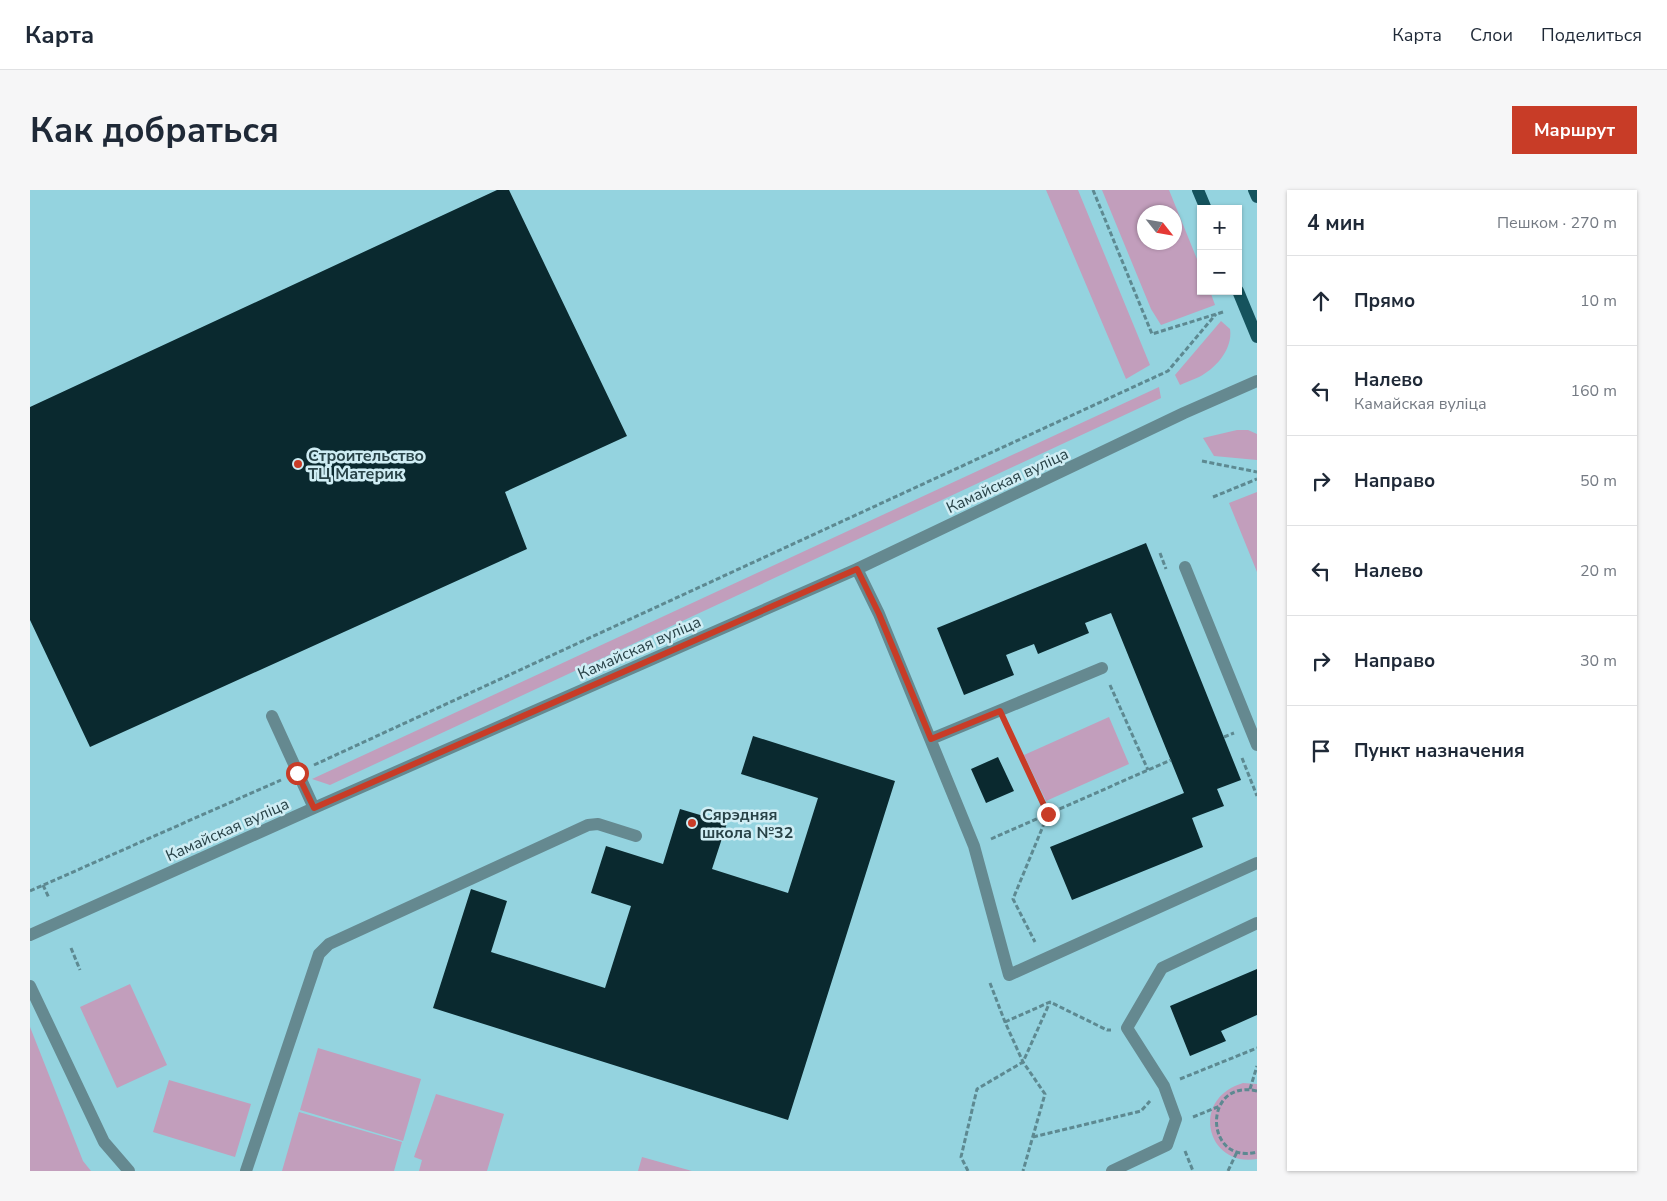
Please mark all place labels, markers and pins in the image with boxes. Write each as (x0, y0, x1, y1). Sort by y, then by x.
place label: Строительство ТЦ Материк (308, 445, 424, 485)
marker: Строительство ТЦ Материк (292, 458, 304, 470)
place label: Сярэдняя школа №32 (702, 804, 793, 844)
marker: Сярэдняя школа №32 (686, 817, 698, 829)

